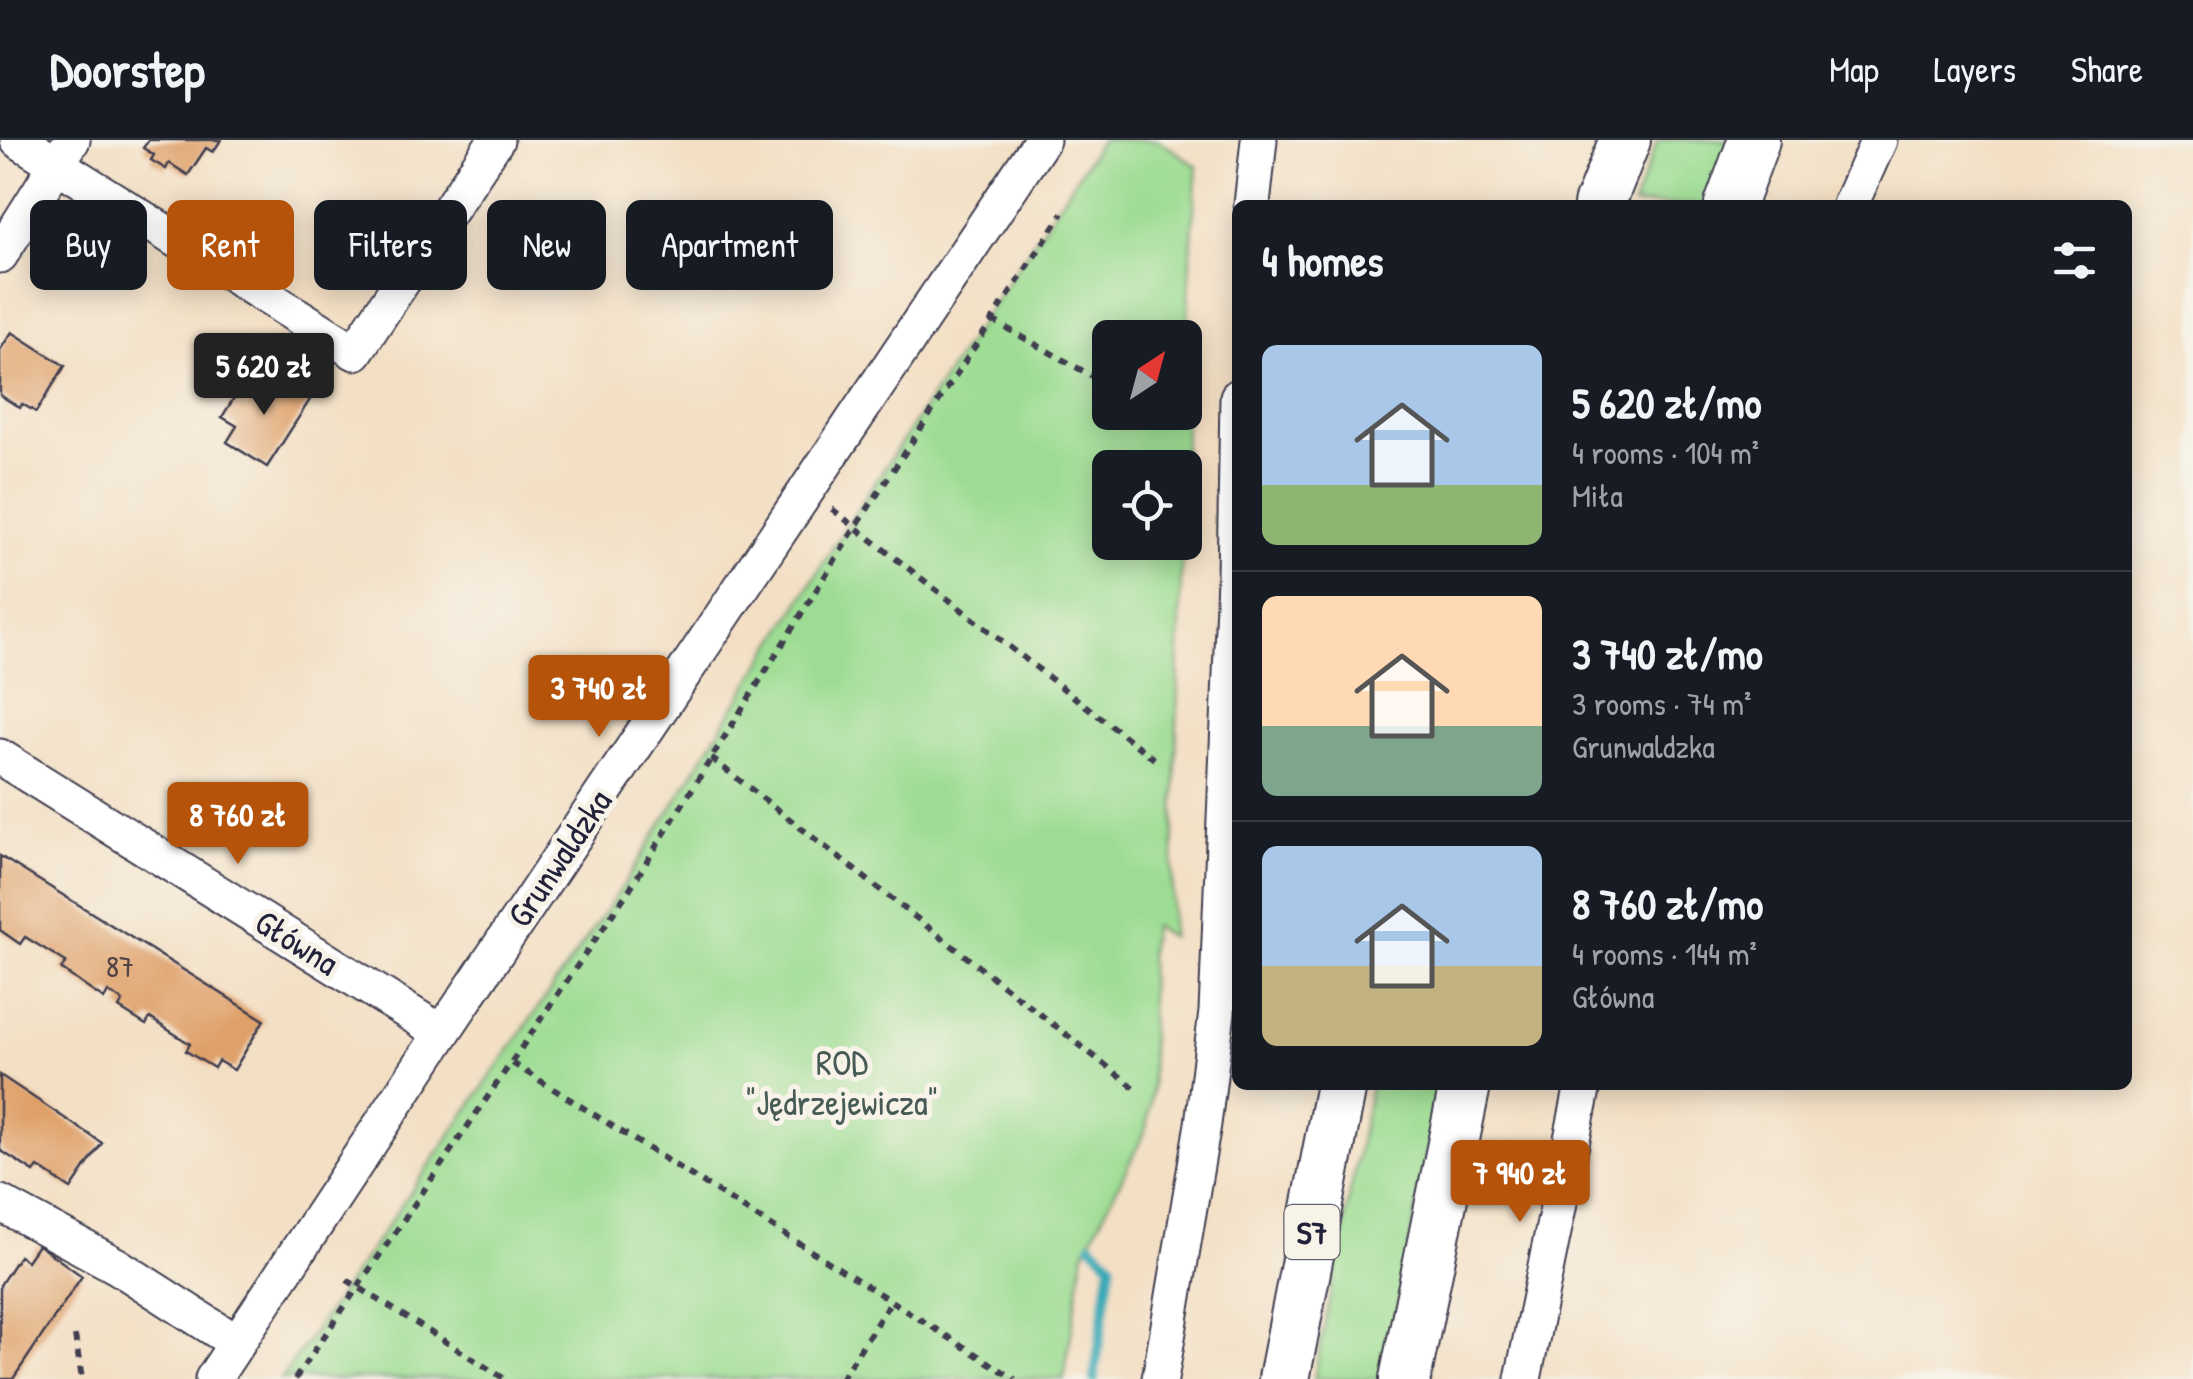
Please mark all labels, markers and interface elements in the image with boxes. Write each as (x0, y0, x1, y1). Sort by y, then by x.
text: Doorstep (50, 37, 205, 102)
text: Map (1829, 46, 1879, 93)
text: Layers (1934, 46, 2016, 93)
text: Share (2071, 46, 2143, 93)
chip: Buy (30, 200, 147, 290)
chip: Rent (167, 200, 294, 290)
chip: Filters (314, 200, 467, 290)
chip: New (487, 200, 606, 290)
chip: Apartment (626, 200, 833, 290)
text: 4 homes (1262, 232, 1383, 289)
icon: filters (2047, 233, 2102, 288)
north arrow (1092, 320, 1202, 430)
map controls (1092, 320, 1202, 560)
pin: 5 620 zł (161, 333, 367, 418)
text: 5 620 zł (216, 344, 312, 387)
text: 5 620 zł/mo (1572, 374, 1762, 431)
icon: home (1342, 385, 1462, 505)
text: 4 rooms · 104 m² (1572, 431, 1759, 474)
button: locate (1092, 450, 1202, 560)
text: Miła (1572, 474, 1623, 517)
text: 3 740 zł/mo (1572, 625, 1763, 682)
icon: home (1342, 636, 1462, 756)
pin: 3 740 zł (496, 655, 702, 740)
text: 3 740 zł (550, 666, 648, 709)
text: 3 rooms · 74 m² (1572, 682, 1751, 725)
text: Grunwaldzka (1572, 725, 1715, 768)
street label: Grunwaldzka (496, 780, 622, 936)
pin: 8 760 zł (135, 782, 341, 867)
text: 8 760 zł (189, 793, 287, 836)
text: 8 760 zł/mo (1572, 875, 1763, 932)
icon: home (1342, 886, 1462, 1006)
street label: Główna (246, 898, 348, 986)
text: 4 rooms · 144 m² (1572, 932, 1757, 975)
house number: 87 (106, 946, 134, 986)
text: Główna (1572, 975, 1654, 1018)
park label: ROD "Jędrzejewicza" (746, 1039, 938, 1126)
pin: 7 940 zł (1417, 1140, 1623, 1225)
text: 7 940 zł (1473, 1151, 1567, 1194)
road number: S7 (1284, 1205, 1340, 1259)

